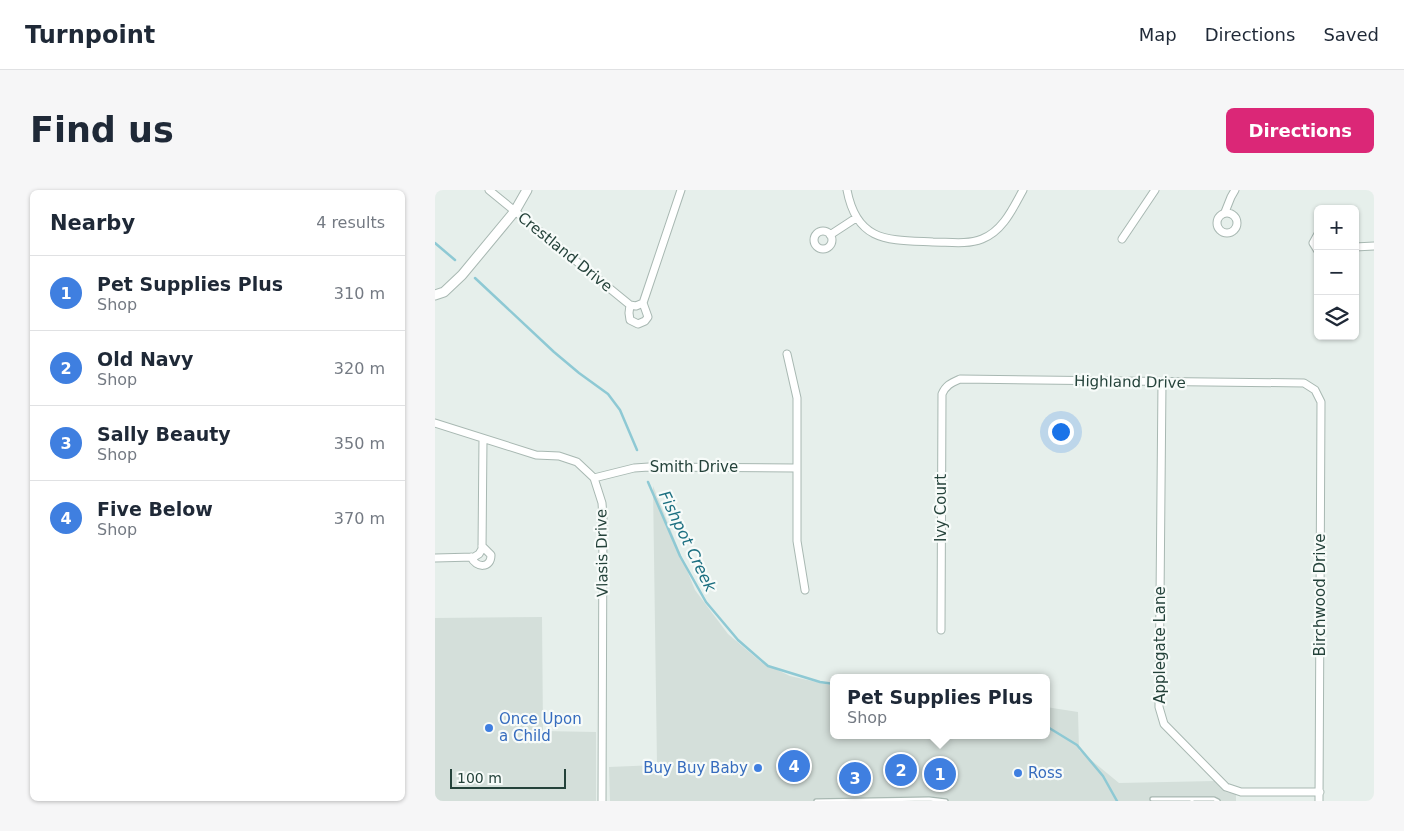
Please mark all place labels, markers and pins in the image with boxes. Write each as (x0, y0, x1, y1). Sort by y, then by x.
place label: Once Upon a Child (499, 710, 582, 745)
marker: Once Upon a Child (483, 722, 495, 734)
pin: 4 (778, 747, 810, 785)
pin: 2 (885, 751, 917, 789)
pin: 1 (924, 755, 956, 793)
place label: Buy Buy Baby (643, 759, 748, 777)
pin: 3 (839, 759, 871, 797)
marker: Buy Buy Baby (752, 762, 764, 774)
place label: Ross (1028, 764, 1063, 782)
marker: Ross (1012, 767, 1024, 779)

